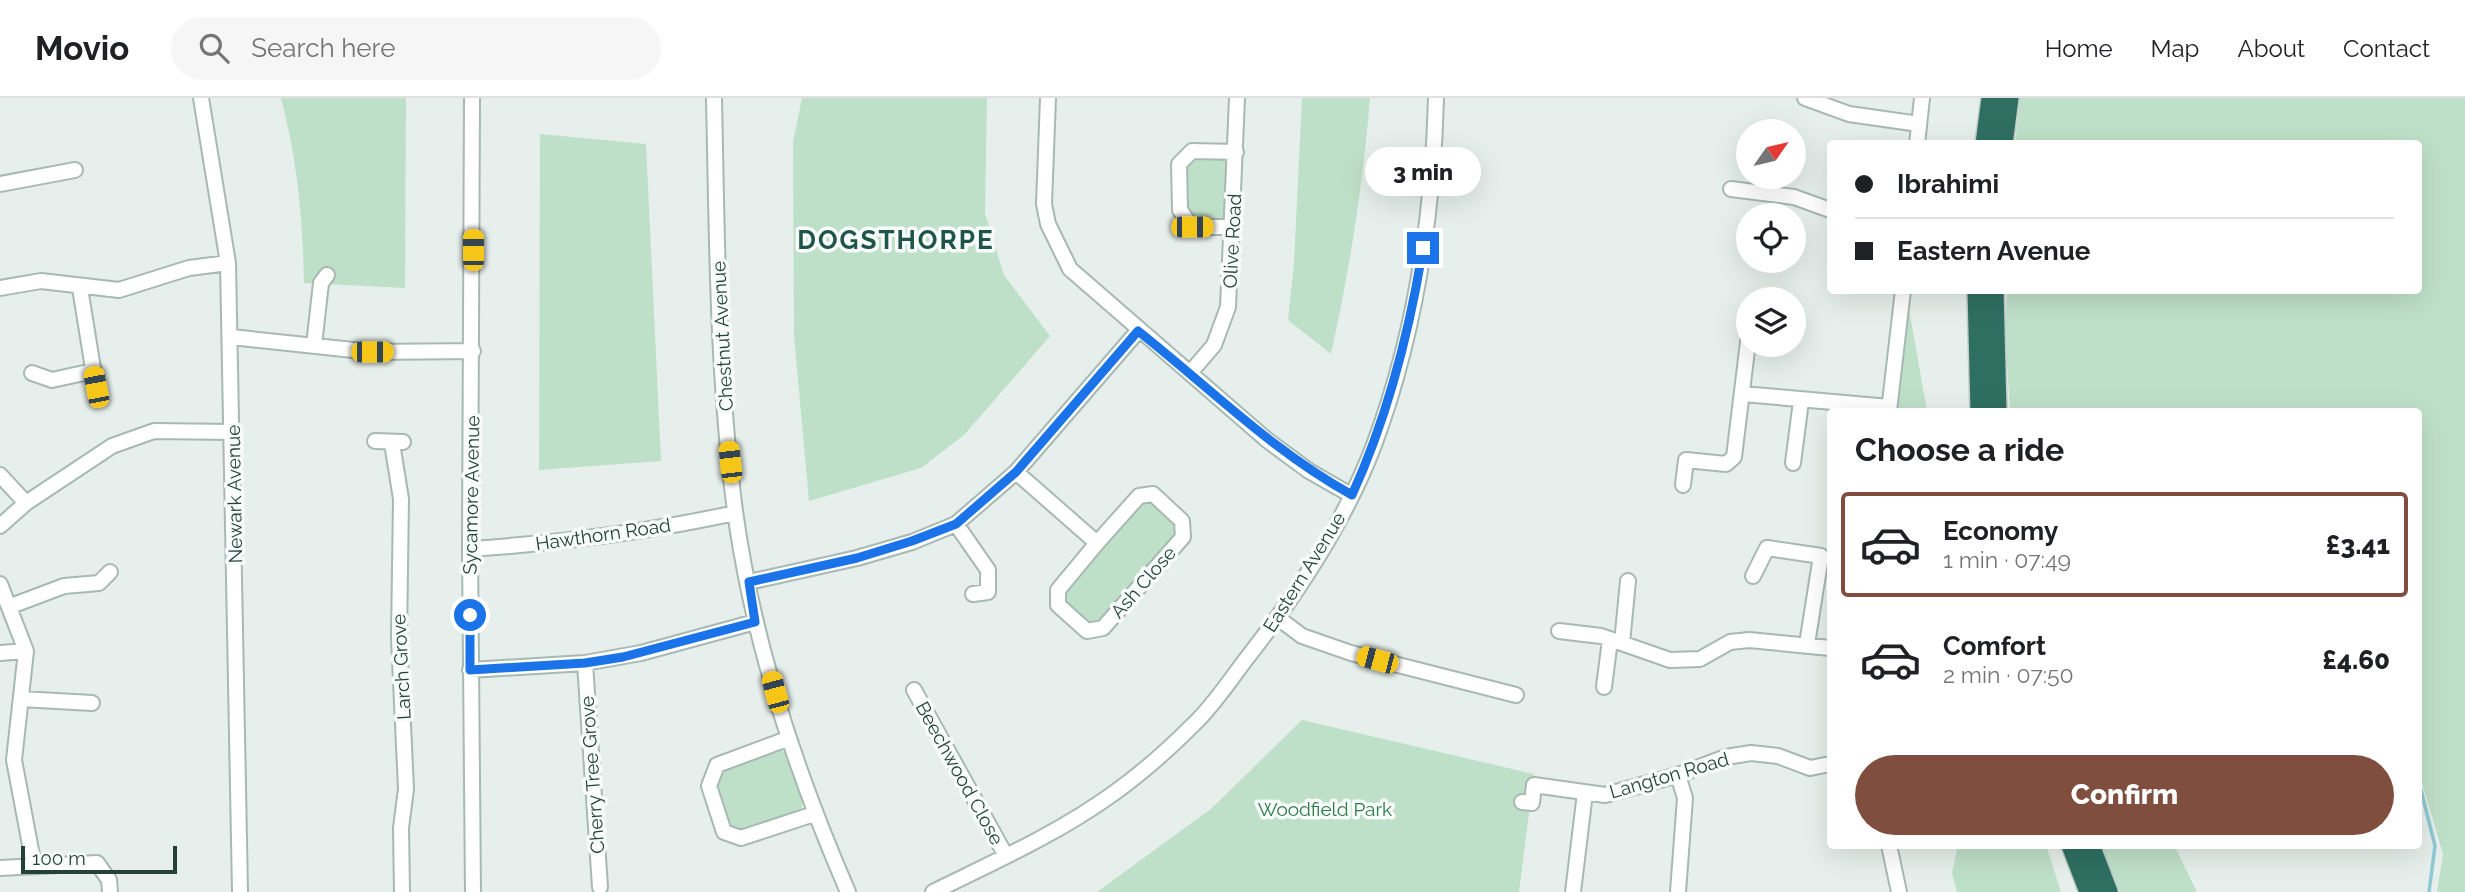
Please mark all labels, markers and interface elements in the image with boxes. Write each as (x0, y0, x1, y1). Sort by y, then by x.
search box (171, 17, 661, 80)
text: Movio (35, 29, 129, 68)
icon: search (195, 29, 233, 67)
text: Search here (251, 33, 396, 63)
text: Home (2045, 34, 2113, 63)
text: Map (2151, 34, 2199, 63)
text: About (2237, 34, 2305, 63)
text: Contact (2343, 34, 2430, 63)
north arrow (1736, 119, 1806, 189)
map controls (1736, 119, 1806, 357)
callout: 3 min (1365, 146, 1481, 195)
text: 3 min (1393, 158, 1453, 185)
text: Ibrahimi (1897, 169, 1999, 199)
street label: Olive Road (1219, 193, 1245, 289)
button: locate (1736, 203, 1806, 273)
car (1172, 217, 1214, 238)
district label: DOGSTHORPE (797, 225, 995, 255)
car (463, 229, 484, 271)
route end (1407, 232, 1439, 264)
text: Eastern Avenue (1897, 236, 2090, 266)
street label: Chestnut Avenue (707, 260, 737, 412)
button: layers (1736, 287, 1806, 357)
car (352, 342, 394, 363)
car (82, 364, 111, 410)
street label: Sycamore Avenue (459, 415, 483, 575)
street label: Newark Avenue (222, 425, 246, 563)
text: Choose a ride (1855, 431, 2064, 468)
car (718, 440, 743, 484)
street label: Eastern Avenue (1258, 508, 1350, 636)
icon: car (1859, 513, 1922, 576)
street label: Hawthorn Road (534, 514, 672, 554)
text: Economy (1943, 516, 2058, 546)
text: £3.41 (2326, 530, 2390, 560)
street label: Ash Close (1106, 542, 1180, 622)
text: 1 min · 07:49 (1943, 546, 2071, 573)
route start (454, 599, 486, 631)
street label: Larch Grove (387, 613, 415, 721)
icon: car (1859, 628, 1922, 691)
text: Comfort (1943, 631, 2046, 661)
car (1354, 644, 1401, 676)
text: £4.60 (2322, 645, 2390, 675)
text: 2 min · 07:50 (1943, 661, 2074, 688)
car (760, 669, 791, 715)
street label: Cherry Tree Grove (576, 695, 608, 855)
street label: Beechwood Close (911, 697, 1009, 849)
street label: Langton Road (1607, 747, 1731, 803)
button: Confirm (1855, 755, 2394, 835)
park label: Woodfield Park (1258, 798, 1392, 820)
scale bar (21, 843, 177, 875)
text: 100 m (32, 847, 86, 869)

